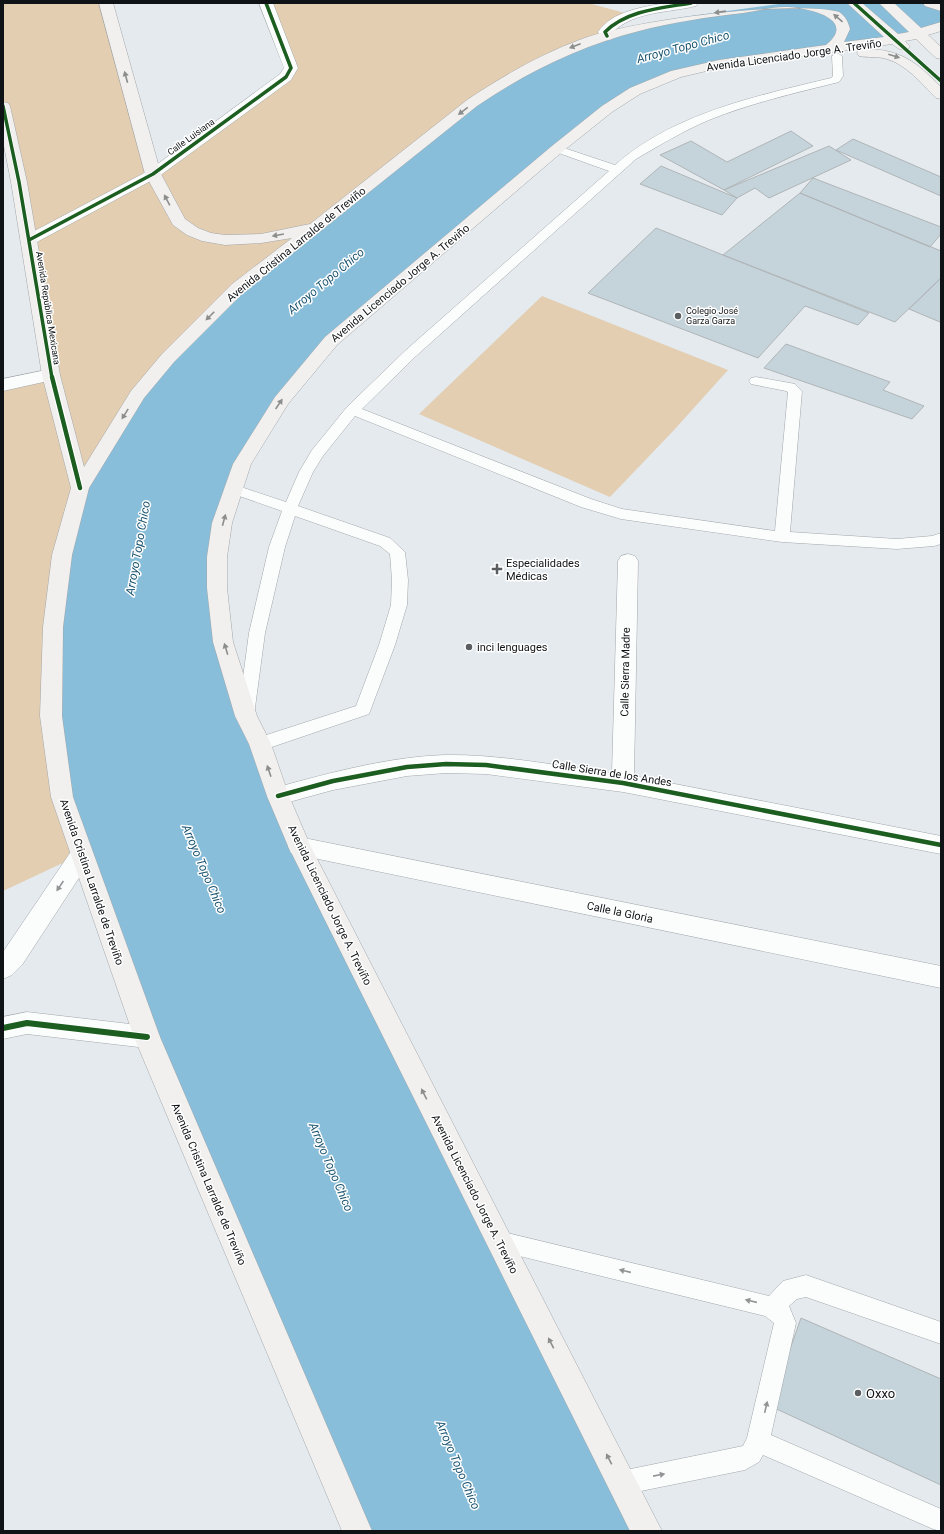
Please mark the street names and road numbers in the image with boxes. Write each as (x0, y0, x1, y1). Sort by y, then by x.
street label: Avenida Licenciado Jorge A. Treviño (706, 37, 882, 74)
street label: Calle Luisiana (166, 117, 216, 157)
street label: Avenida Cristina Larralde de Treviño (224, 184, 368, 305)
street label: Avenida Licenciado Jorge A. Treviño (328, 222, 472, 345)
street label: Avenida República Mexicana (34, 251, 62, 365)
street label: Calle Sierra Madre (618, 627, 633, 717)
street label: Calle Sierra de los Andes (551, 758, 673, 789)
street label: Avenida Cristina Larralde de Treviño (57, 797, 126, 967)
street label: Avenida Licenciado Jorge A. Treviño (285, 823, 374, 987)
street label: Calle la Gloria (586, 899, 654, 926)
street label: Avenida Cristina Larralde de Treviño (168, 1101, 249, 1267)
street label: Avenida Licenciado Jorge A. Treviño (429, 1113, 520, 1276)

